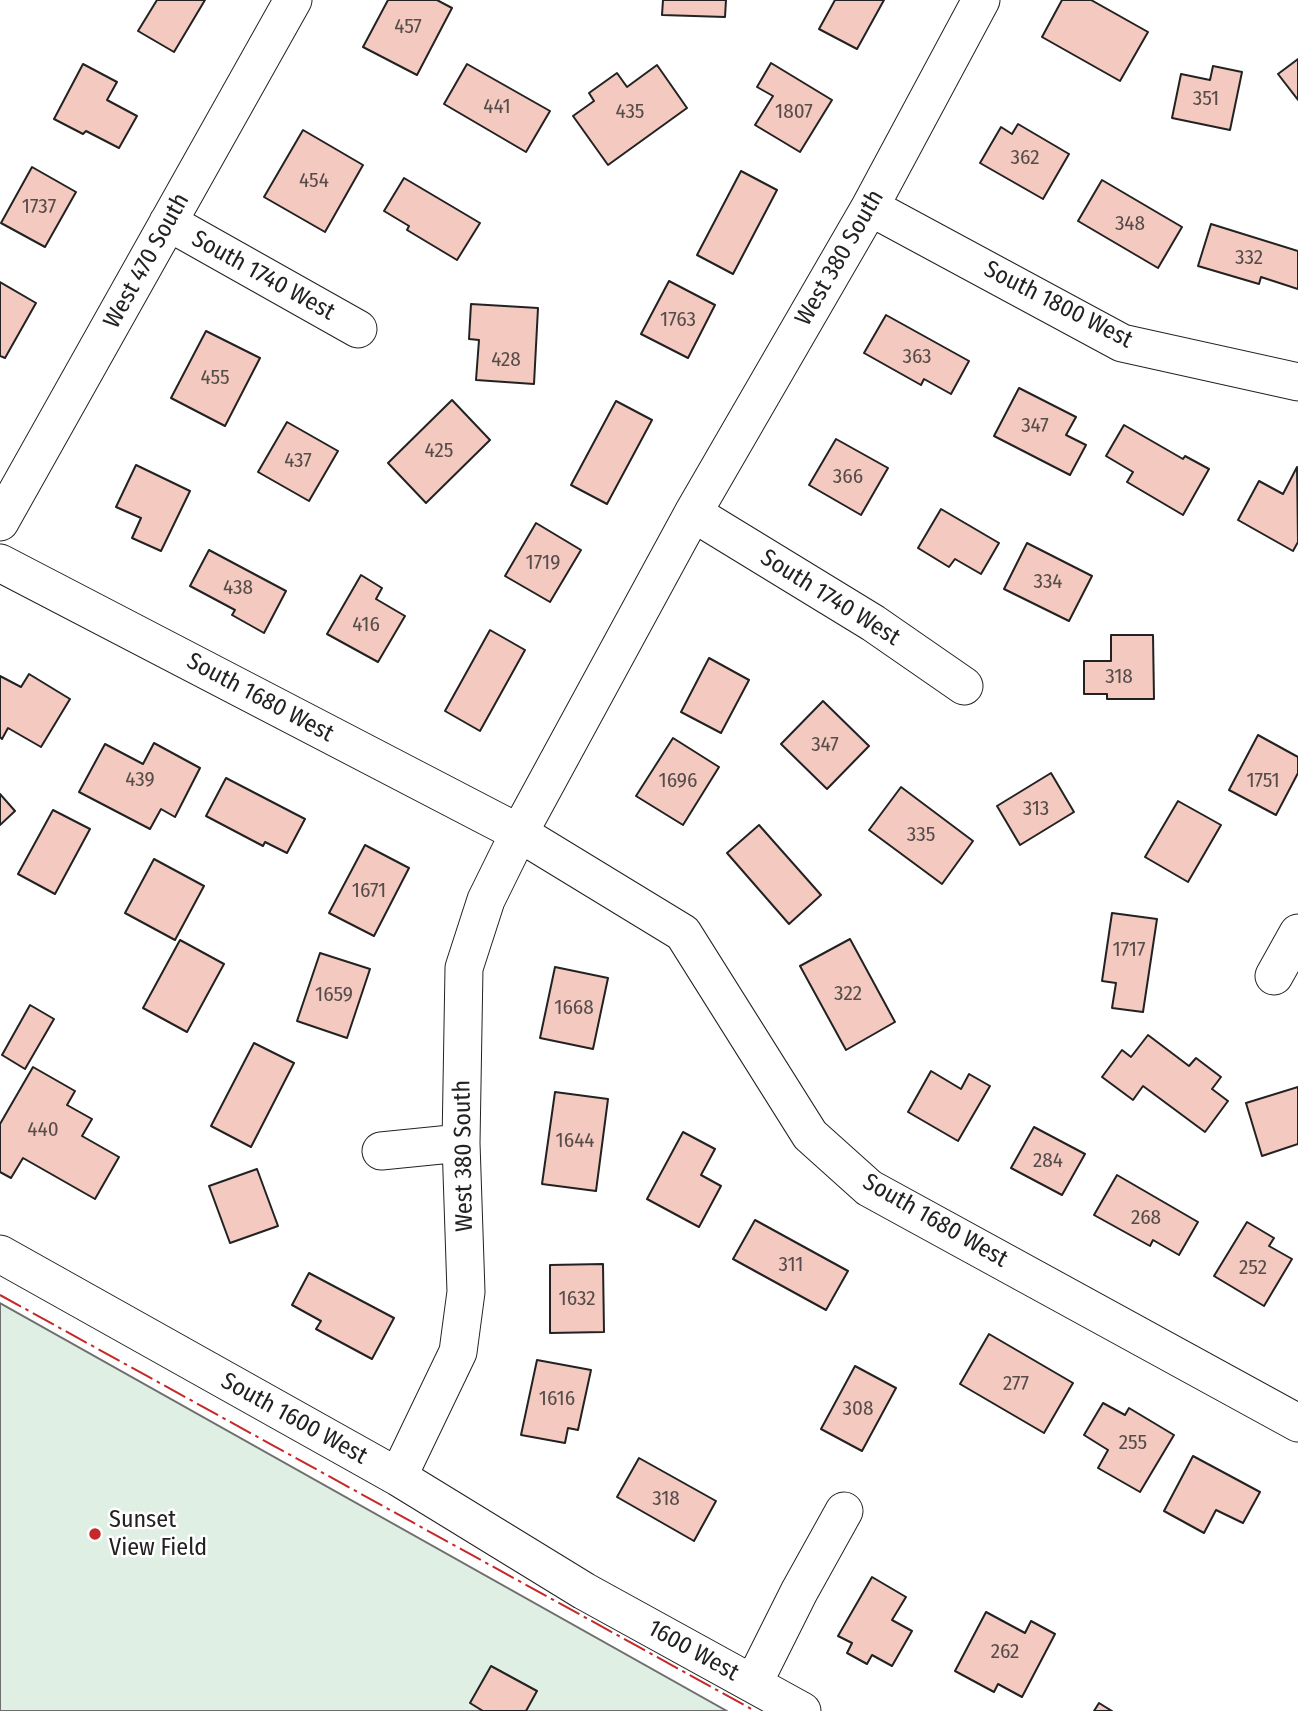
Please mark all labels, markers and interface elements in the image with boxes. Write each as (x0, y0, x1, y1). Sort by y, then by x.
house number: 457 (394, 14, 422, 40)
house number: 351 (1193, 86, 1219, 112)
house number: 441 (483, 94, 511, 120)
house number: 435 (616, 99, 644, 125)
house number: 1807 (775, 99, 813, 125)
house number: 362 (1011, 145, 1039, 171)
house number: 454 (299, 168, 329, 194)
street label: West 380 South (790, 185, 890, 331)
street label: West 470 South (98, 189, 196, 333)
house number: 1737 (22, 194, 56, 220)
house number: 348 (1115, 211, 1145, 237)
street label: South 1740 West (187, 225, 339, 327)
house number: 332 (1235, 245, 1263, 271)
street label: South 1800 West (979, 255, 1137, 355)
house number: 1763 (660, 307, 696, 333)
house number: 363 (902, 344, 932, 370)
house number: 428 (491, 347, 521, 373)
house number: 455 (200, 365, 230, 391)
house number: 347 (1021, 413, 1049, 439)
house number: 425 (425, 438, 453, 464)
house number: 437 (284, 448, 312, 474)
house number: 366 (833, 464, 863, 490)
street label: South 1740 West (755, 544, 905, 652)
house number: 1719 (526, 550, 560, 576)
house number: 334 (1033, 569, 1063, 595)
house number: 438 (223, 575, 253, 601)
house number: 416 (352, 612, 380, 638)
street label: South 1680 West (182, 647, 338, 749)
house number: 318 (1105, 664, 1133, 690)
house number: 347 (811, 732, 839, 758)
house number: 439 (125, 767, 155, 793)
house number: 1696 (659, 768, 697, 794)
house number: 1751 (1246, 768, 1280, 794)
house number: 313 (1023, 796, 1049, 822)
house number: 335 (907, 822, 935, 848)
house number: 1671 (352, 878, 386, 904)
house number: 1717 (1112, 937, 1146, 963)
house number: 322 (834, 981, 862, 1007)
house number: 1659 (315, 982, 353, 1008)
house number: 1668 (554, 995, 594, 1021)
street label: West 380 South (448, 1080, 480, 1232)
house number: 440 (27, 1117, 59, 1143)
house number: 1644 (556, 1128, 594, 1154)
house number: 284 (1033, 1148, 1063, 1174)
street label: South 1680 West (858, 1168, 1012, 1274)
house number: 268 (1131, 1205, 1161, 1231)
house number: 311 (778, 1252, 804, 1278)
house number: 252 (1239, 1255, 1267, 1281)
house number: 1632 (558, 1286, 596, 1312)
street label: South 1600 West (216, 1367, 372, 1471)
house number: 277 (1003, 1371, 1029, 1397)
house number: 1616 (539, 1386, 575, 1412)
house number: 308 (843, 1396, 873, 1422)
house number: 255 (1119, 1430, 1147, 1456)
house number: 318 (652, 1486, 680, 1512)
place label: Sunset View Field (109, 1506, 207, 1562)
marker: Sunset View Field (87, 1526, 103, 1542)
street label: 1600 West (642, 1614, 744, 1688)
house number: 262 (991, 1639, 1019, 1665)

